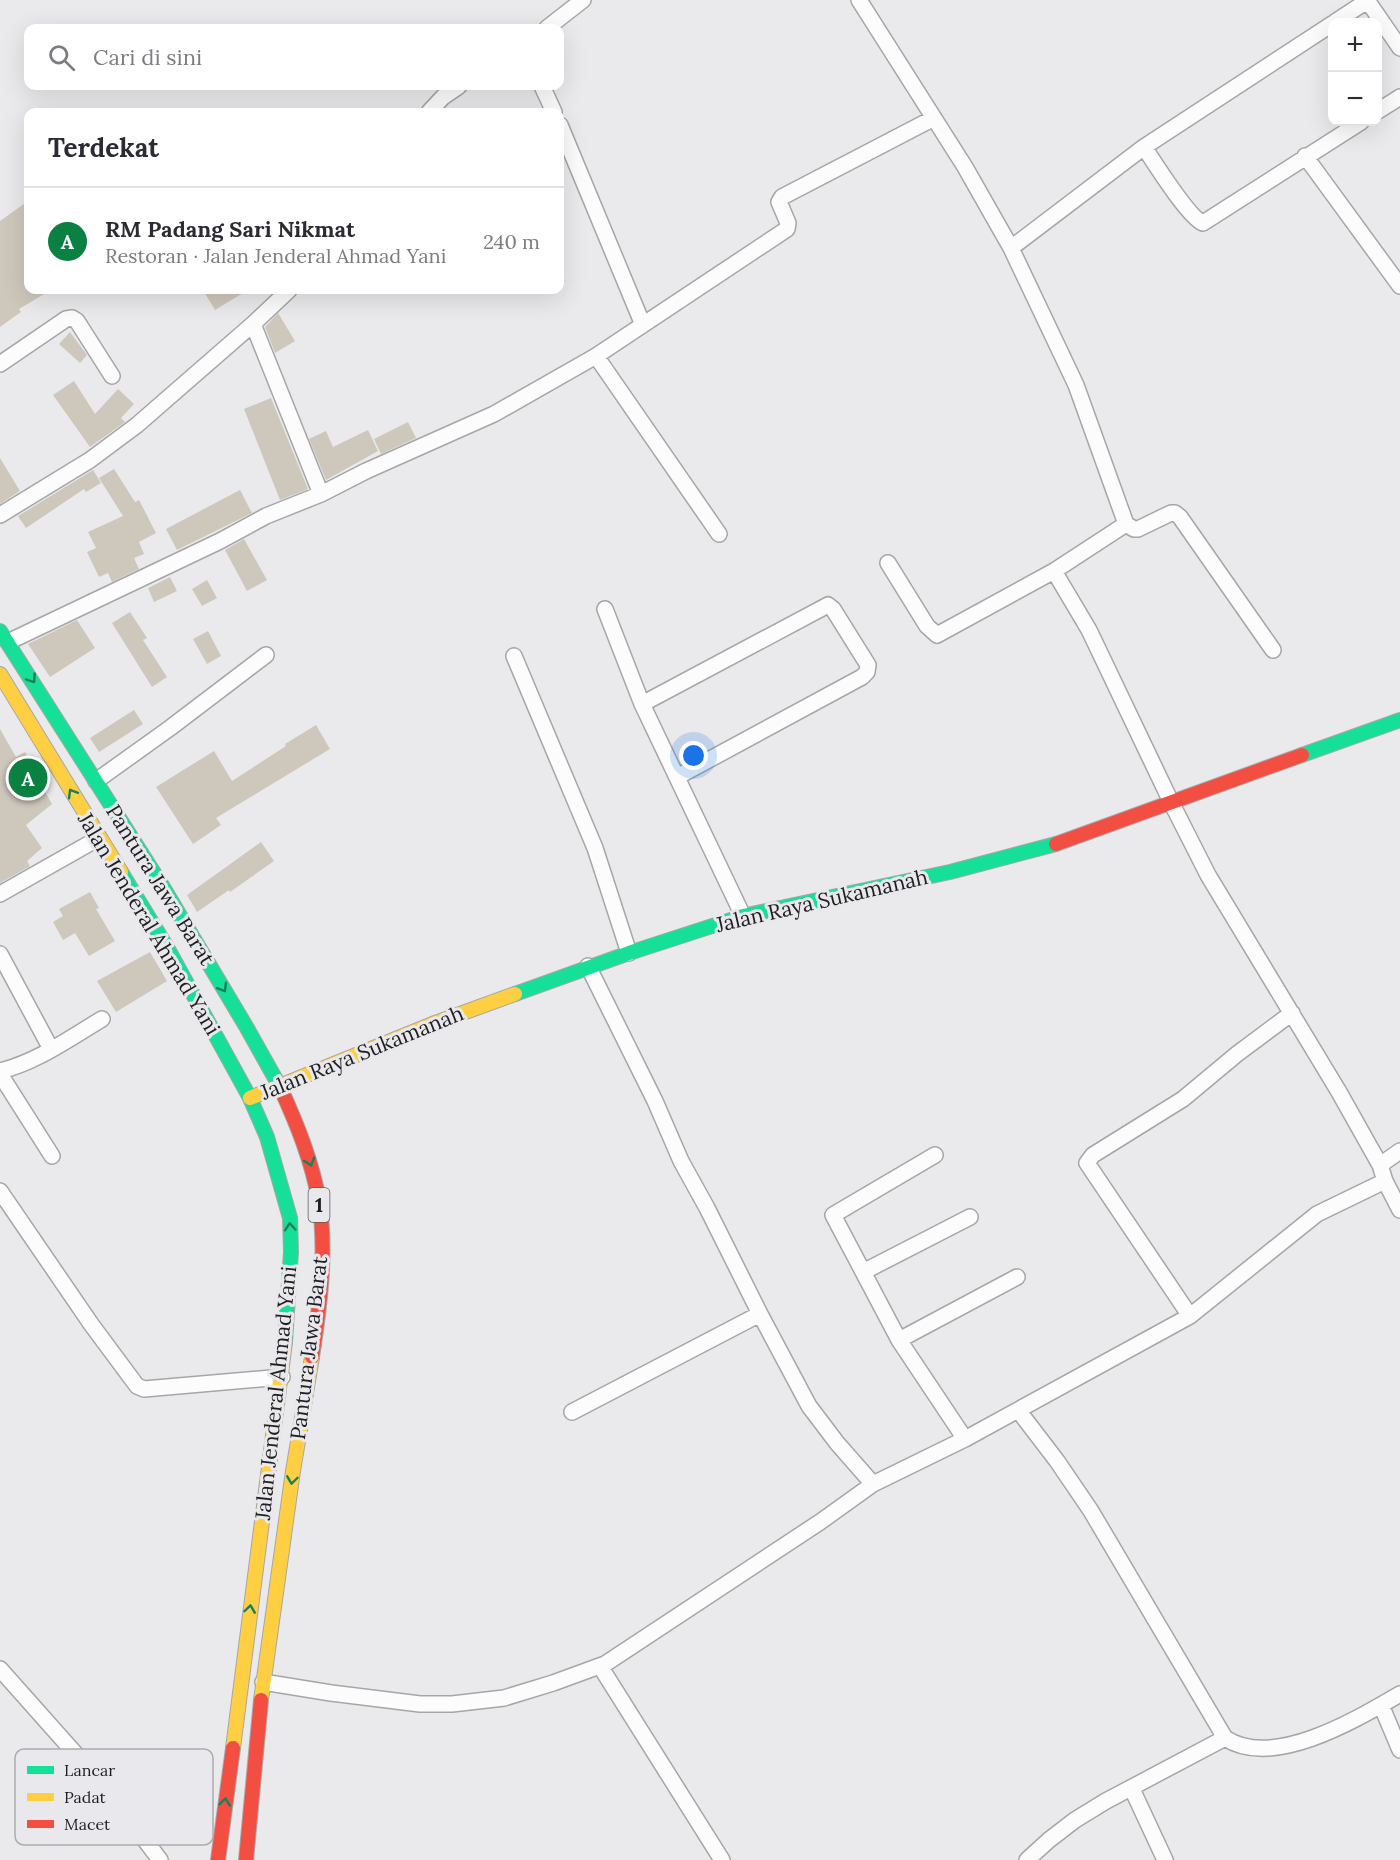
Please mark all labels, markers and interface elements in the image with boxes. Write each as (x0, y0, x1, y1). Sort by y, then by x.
map controls (1328, 18, 1382, 126)
button: + (1328, 18, 1382, 72)
search box (24, 24, 564, 90)
icon: search (45, 41, 78, 74)
text: Cari di sini (93, 43, 202, 71)
button: − (1328, 72, 1382, 126)
text: Terdekat (48, 131, 159, 164)
text: RM Padang Sari Nikmat (105, 215, 355, 243)
text: A (61, 229, 74, 254)
text: 240 m (483, 229, 540, 254)
text: Restoran · Jalan Jenderal Ahmad Yani (105, 243, 446, 268)
one-way arrow (25, 673, 36, 684)
your location (679, 741, 708, 770)
pin: A (9, 756, 48, 800)
one-way arrow (68, 789, 79, 799)
street label: Pantura Jawa Barat (100, 799, 221, 971)
street label: Jalan Jenderal Ahmad Yani (72, 807, 227, 1040)
street label: Jalan Raya Sukamanah (712, 863, 930, 938)
one-way arrow (216, 982, 228, 992)
street label: Jalan Raya Sukamanah (255, 999, 467, 1106)
one-way arrow (303, 1156, 315, 1167)
road number: 1 (308, 1188, 330, 1222)
one-way arrow (284, 1223, 297, 1232)
street label: Pantura Jawa Barat (284, 1254, 333, 1441)
street label: Jalan Jenderal Ahmad Yani (249, 1265, 302, 1522)
one-way arrow (286, 1475, 298, 1485)
one-way arrow (243, 1604, 255, 1613)
legend (15, 1749, 213, 1845)
text: Lancar (64, 1760, 115, 1780)
text: Padat (64, 1787, 107, 1807)
one-way arrow (218, 1797, 230, 1806)
text: Macet (64, 1814, 111, 1834)

